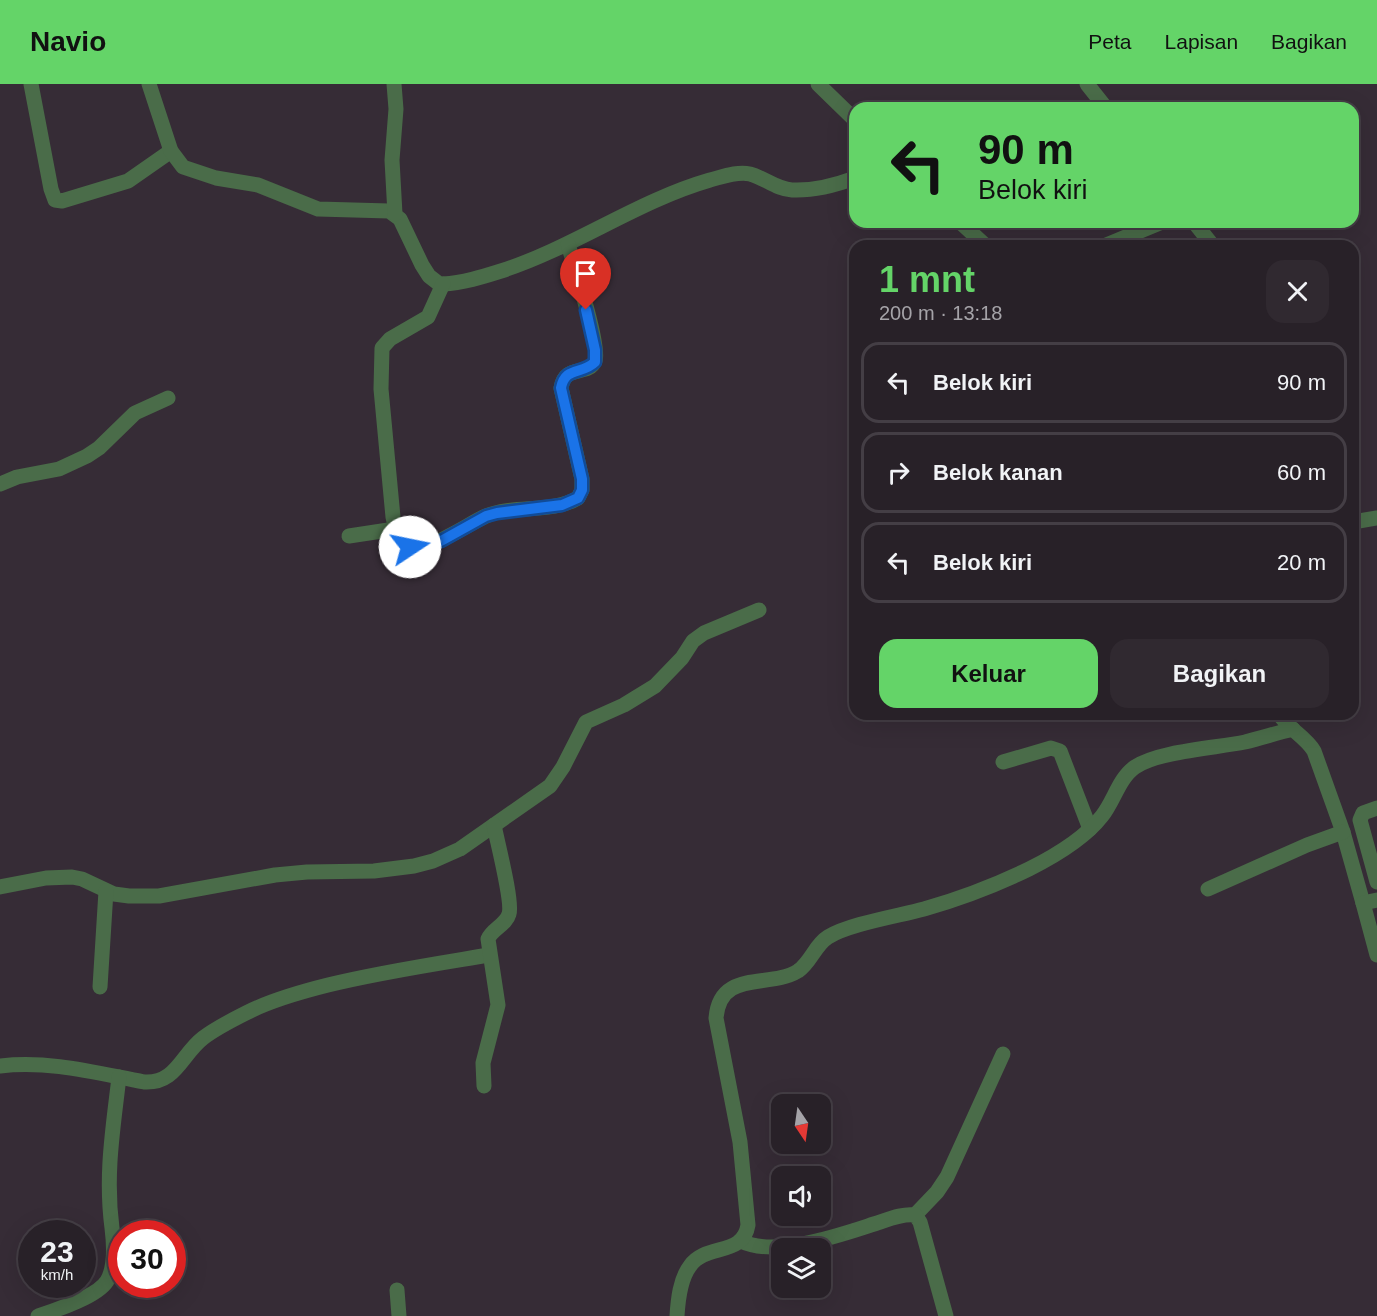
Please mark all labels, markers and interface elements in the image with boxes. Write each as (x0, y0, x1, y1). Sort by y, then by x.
text: Navio (30, 26, 106, 57)
text: Peta (1088, 30, 1132, 53)
text: Lapisan (1165, 30, 1238, 53)
text: Bagikan (1271, 30, 1347, 53)
icon: left (879, 126, 957, 204)
text: 90 m (978, 126, 1074, 173)
text: Belok kiri (978, 175, 1088, 205)
pin (560, 248, 611, 310)
icon: arrive (569, 257, 602, 290)
text: 1 mnt (879, 259, 975, 300)
button: close (1266, 260, 1329, 323)
text: 200 m · 13:18 (879, 302, 1002, 324)
icon: left (882, 366, 915, 399)
text: Belok kiri (933, 370, 1032, 395)
text: 90 m (1277, 370, 1326, 395)
icon: right (882, 456, 915, 489)
text: Belok kanan (933, 460, 1063, 485)
text: 60 m (1277, 460, 1326, 485)
position arrow (378, 515, 442, 579)
icon: left (882, 546, 915, 579)
text: Belok kiri (933, 550, 1032, 575)
text: 20 m (1277, 550, 1326, 575)
button: Keluar (879, 639, 1098, 708)
button: Bagikan (1110, 639, 1329, 708)
north arrow (771, 1094, 831, 1154)
map controls (771, 1094, 831, 1298)
button: sound (771, 1166, 831, 1226)
speed limit sign: 30 (108, 1220, 186, 1298)
text: 23 (40, 1235, 74, 1268)
button: layers (771, 1238, 831, 1298)
text: km/h (41, 1266, 73, 1283)

